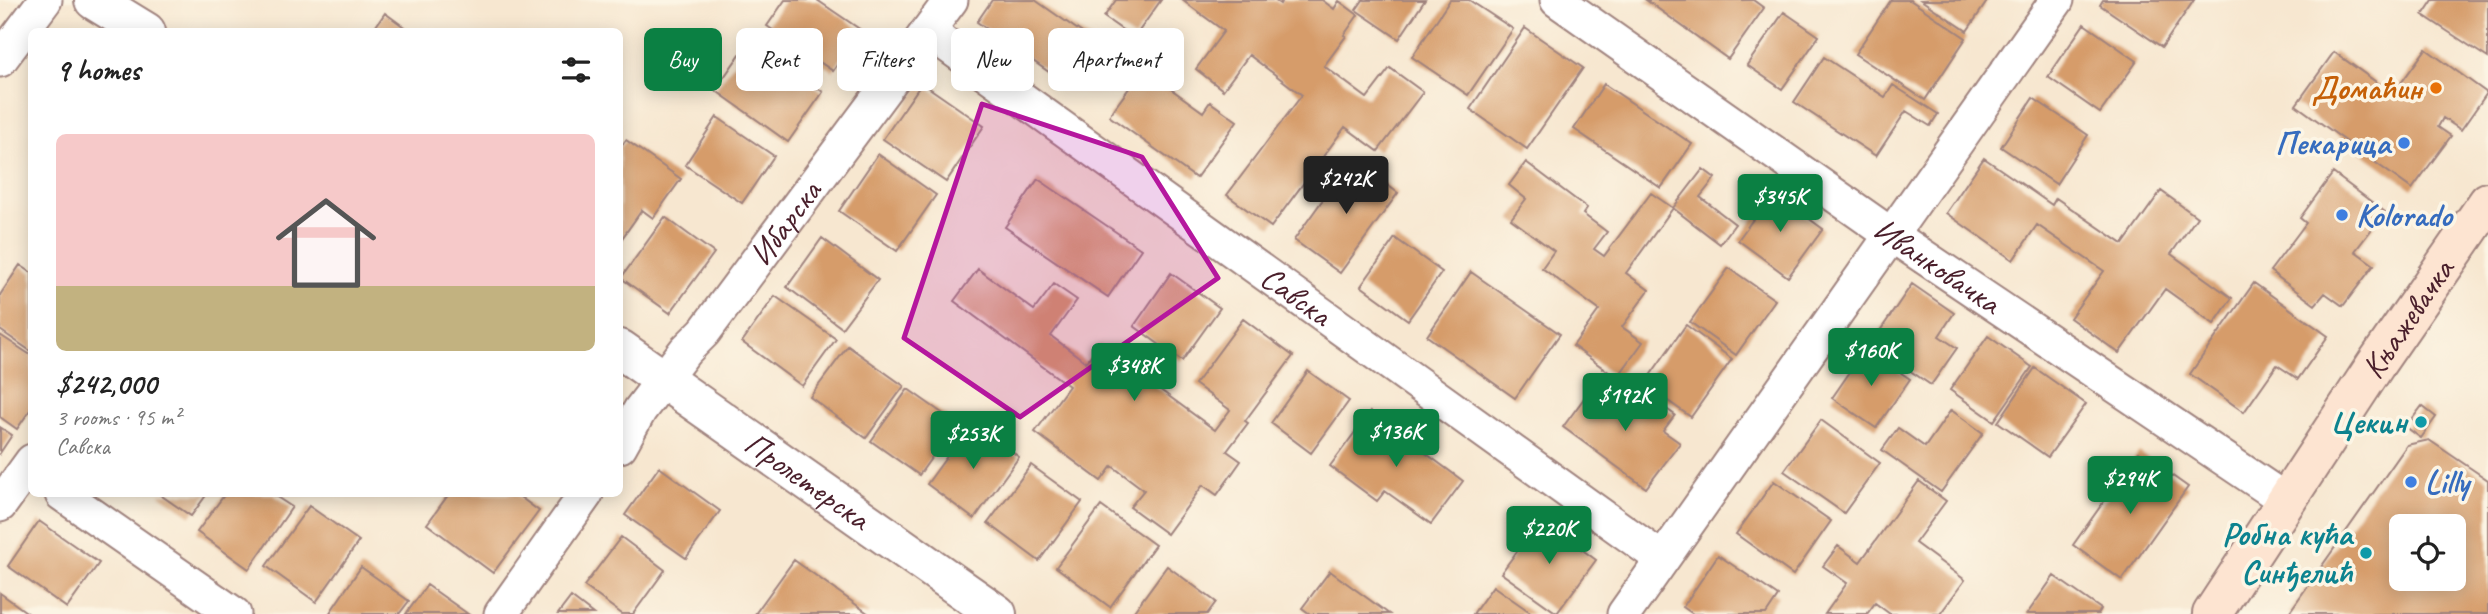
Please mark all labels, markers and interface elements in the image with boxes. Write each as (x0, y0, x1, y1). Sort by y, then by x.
chip: Buy (644, 28, 722, 91)
chip: Rent (736, 28, 823, 91)
chip: Filters (837, 28, 937, 91)
chip: New (951, 28, 1034, 91)
chip: Apartment (1048, 28, 1184, 91)
text: 9 homes (56, 51, 140, 89)
icon: filters (557, 51, 595, 89)
place label: Домаћин (2312, 67, 2424, 109)
marker: Домаћин (2428, 80, 2444, 96)
place label: Пекарица (2275, 122, 2392, 164)
marker: Пекарица (2396, 135, 2412, 151)
pin: $242K (1297, 156, 1395, 216)
text: $242K (1319, 164, 1373, 193)
street label: Ибарска (740, 171, 831, 274)
pin: $345K (1731, 174, 1829, 234)
icon: home (263, 180, 389, 306)
text: $345K (1754, 182, 1806, 211)
place label: Kolorado (2356, 194, 2454, 236)
marker: Kolorado (2334, 207, 2350, 223)
street label: Иванковачка (1866, 208, 2011, 325)
street label: Књажевачка (2351, 249, 2465, 386)
street label: Савска (1252, 256, 1341, 336)
pin: $160K (1822, 328, 1920, 388)
text: $160K (1844, 336, 1898, 365)
pin: $348K (1085, 344, 1183, 403)
text: $348K (1107, 351, 1161, 380)
text: $242,000 (56, 365, 156, 403)
pin: $192K (1576, 374, 1674, 433)
text: $192K (1599, 381, 1651, 410)
place label: Цекин (2330, 401, 2409, 443)
text: 3 rooms · 95 m² (56, 403, 180, 432)
pin: $136K (1347, 410, 1445, 469)
pin: $253K (924, 412, 1022, 471)
marker: Цекин (2413, 414, 2429, 430)
text: $136K (1369, 417, 1423, 446)
text: $253K (947, 419, 999, 448)
street label: Пролетерска (736, 422, 880, 541)
text: Савска (56, 432, 110, 461)
pin: $294K (2081, 456, 2179, 516)
place label: Lilly (2425, 461, 2473, 503)
text: $294K (2104, 464, 2156, 493)
marker: Lilly (2403, 474, 2419, 490)
pin: $220K (1500, 506, 1598, 566)
place label: Робна кућа Синђелић (2222, 513, 2354, 593)
text: $220K (1522, 514, 1576, 543)
map controls (2389, 514, 2466, 591)
button: locate (2389, 514, 2466, 591)
marker: Робна кућа Синђелић (2358, 545, 2374, 561)

